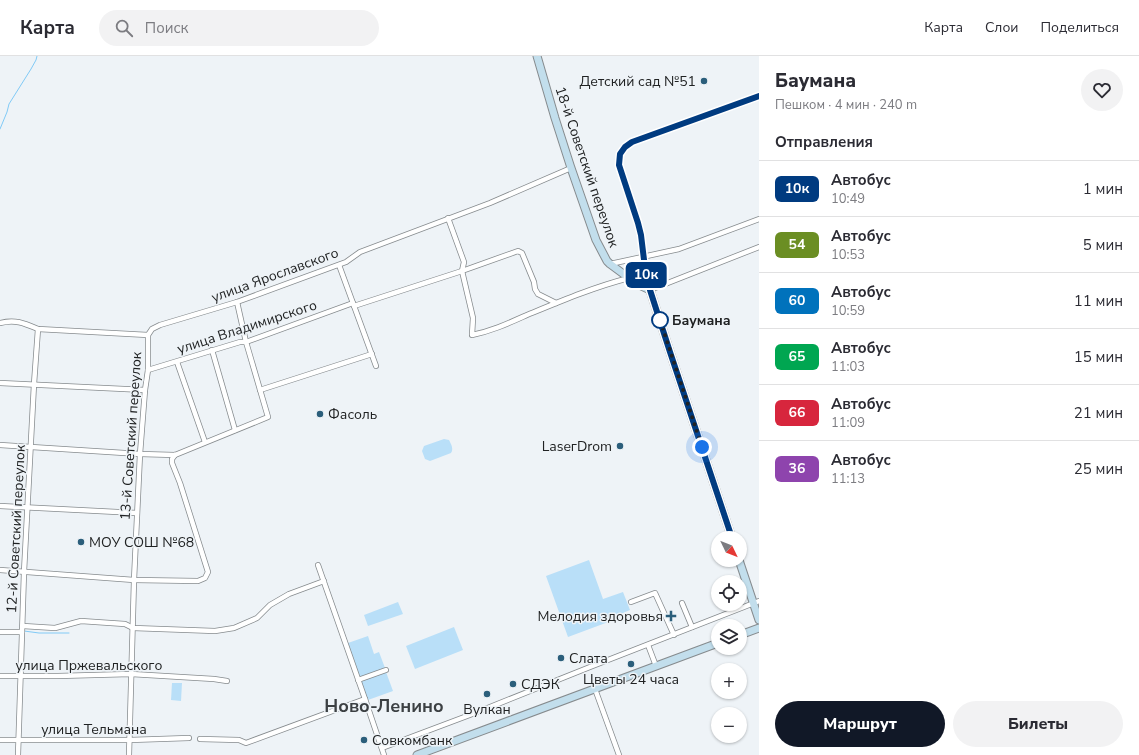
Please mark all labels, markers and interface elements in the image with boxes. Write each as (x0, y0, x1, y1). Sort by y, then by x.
search box (99, 10, 379, 46)
text: Карта (20, 15, 75, 41)
icon: search (113, 17, 135, 39)
text: Поиск (145, 18, 188, 38)
text: Карта (924, 18, 963, 37)
text: Слои (985, 18, 1019, 37)
text: Поделиться (1041, 18, 1119, 37)
text: Баумана (775, 68, 856, 94)
button: heart (1081, 69, 1123, 111)
place label: Детский сад №51 (579, 72, 696, 91)
marker: Детский сад №51 (699, 76, 709, 86)
street label: 18-й Советский переулок (551, 84, 624, 251)
text: Пешком · 4 мин · 240 m (775, 96, 917, 114)
text: Отправления (775, 132, 873, 152)
text: Автобус (831, 170, 891, 190)
text: 10к (785, 179, 809, 198)
text: 1 мин (1083, 179, 1123, 199)
text: 10:49 (831, 190, 865, 208)
text: Автобус (831, 226, 891, 246)
text: 54 (789, 235, 805, 254)
text: 5 мин (1083, 235, 1123, 255)
street label: улица Ярославского (209, 243, 341, 307)
text: 10:53 (831, 246, 865, 264)
line badge: 10к (623, 262, 669, 288)
text: 10к (634, 265, 658, 284)
text: Автобус (831, 282, 891, 302)
text: 60 (789, 291, 805, 310)
text: 11 мин (1074, 291, 1123, 311)
street label: улица Владимирского (175, 295, 319, 359)
text: 10:59 (831, 302, 865, 320)
marker: Баумана (651, 311, 669, 329)
place label: Баумана (672, 311, 731, 330)
text: Автобус (831, 338, 891, 358)
text: 65 (789, 347, 805, 366)
text: 15 мин (1074, 347, 1123, 367)
street label: 13-й Советский переулок (116, 350, 146, 521)
text: 11:03 (831, 358, 865, 376)
text: Автобус (831, 394, 891, 414)
text: 66 (789, 403, 805, 422)
text: 21 мин (1074, 403, 1123, 423)
place label: Фасоль (328, 405, 377, 424)
marker: Фасоль (315, 409, 325, 419)
text: 11:09 (831, 414, 865, 432)
place label: LaseгDrom (542, 437, 612, 456)
your location (692, 437, 712, 457)
marker: LaseгDrom (615, 441, 625, 451)
street label: 12-й Советский переулок (2, 444, 30, 614)
text: Автобус (831, 450, 891, 470)
text: 36 (789, 459, 805, 478)
text: 25 мин (1074, 459, 1123, 479)
text: 11:13 (831, 470, 865, 488)
north arrow (711, 531, 747, 567)
map controls (711, 531, 747, 743)
place label: МОУ СОШ №68 (89, 533, 194, 552)
marker: МОУ СОШ №68 (76, 537, 86, 547)
button: locate (711, 575, 747, 611)
place label: Мелодия здоровья (537, 607, 663, 626)
marker: Мелодия здоровья (666, 611, 676, 621)
button: layers (711, 619, 747, 655)
place label: Слата (569, 649, 608, 668)
marker: Слата (556, 653, 566, 663)
street label: улица Пржевальского (16, 656, 162, 675)
marker: Цветы 24 часа (626, 659, 636, 669)
button: + (711, 663, 747, 699)
place label: Цветы 24 часа (583, 670, 679, 689)
place label: СДЭК (521, 675, 560, 694)
marker: СДЭК (508, 679, 518, 689)
marker: Вулкан (482, 689, 492, 699)
district label: Ново-Ленино (324, 694, 444, 718)
place label: Вулкан (463, 700, 511, 719)
button: Маршрут (775, 701, 945, 747)
button: Билеты (953, 701, 1123, 747)
button: − (711, 707, 747, 743)
street label: улица Тельмана (41, 720, 147, 739)
place label: Совкомбанк (372, 731, 453, 750)
marker: Совкомбанк (359, 735, 369, 745)

